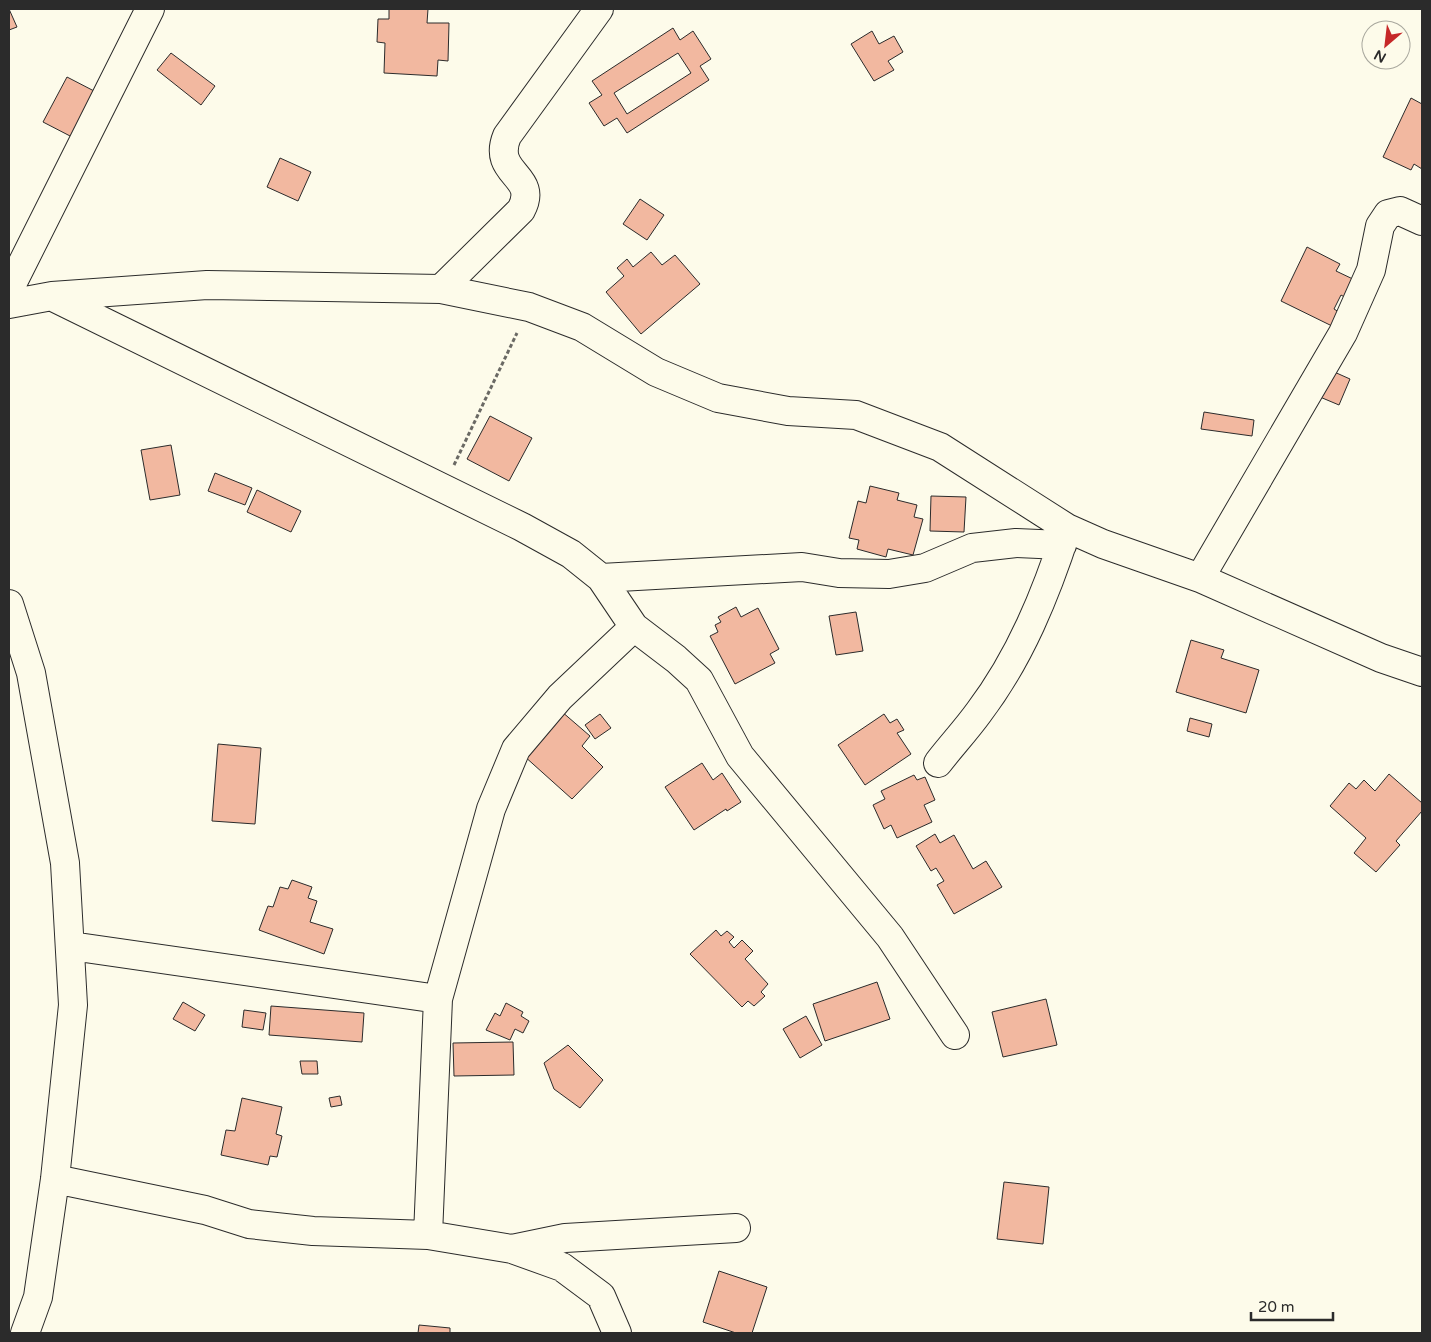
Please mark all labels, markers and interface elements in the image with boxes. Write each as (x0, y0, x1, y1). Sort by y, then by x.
north arrow (1361, 20, 1411, 70)
text: N (1371, 46, 1389, 66)
scale bar (1251, 1290, 1334, 1322)
text: 20 m (1258, 1298, 1295, 1316)

